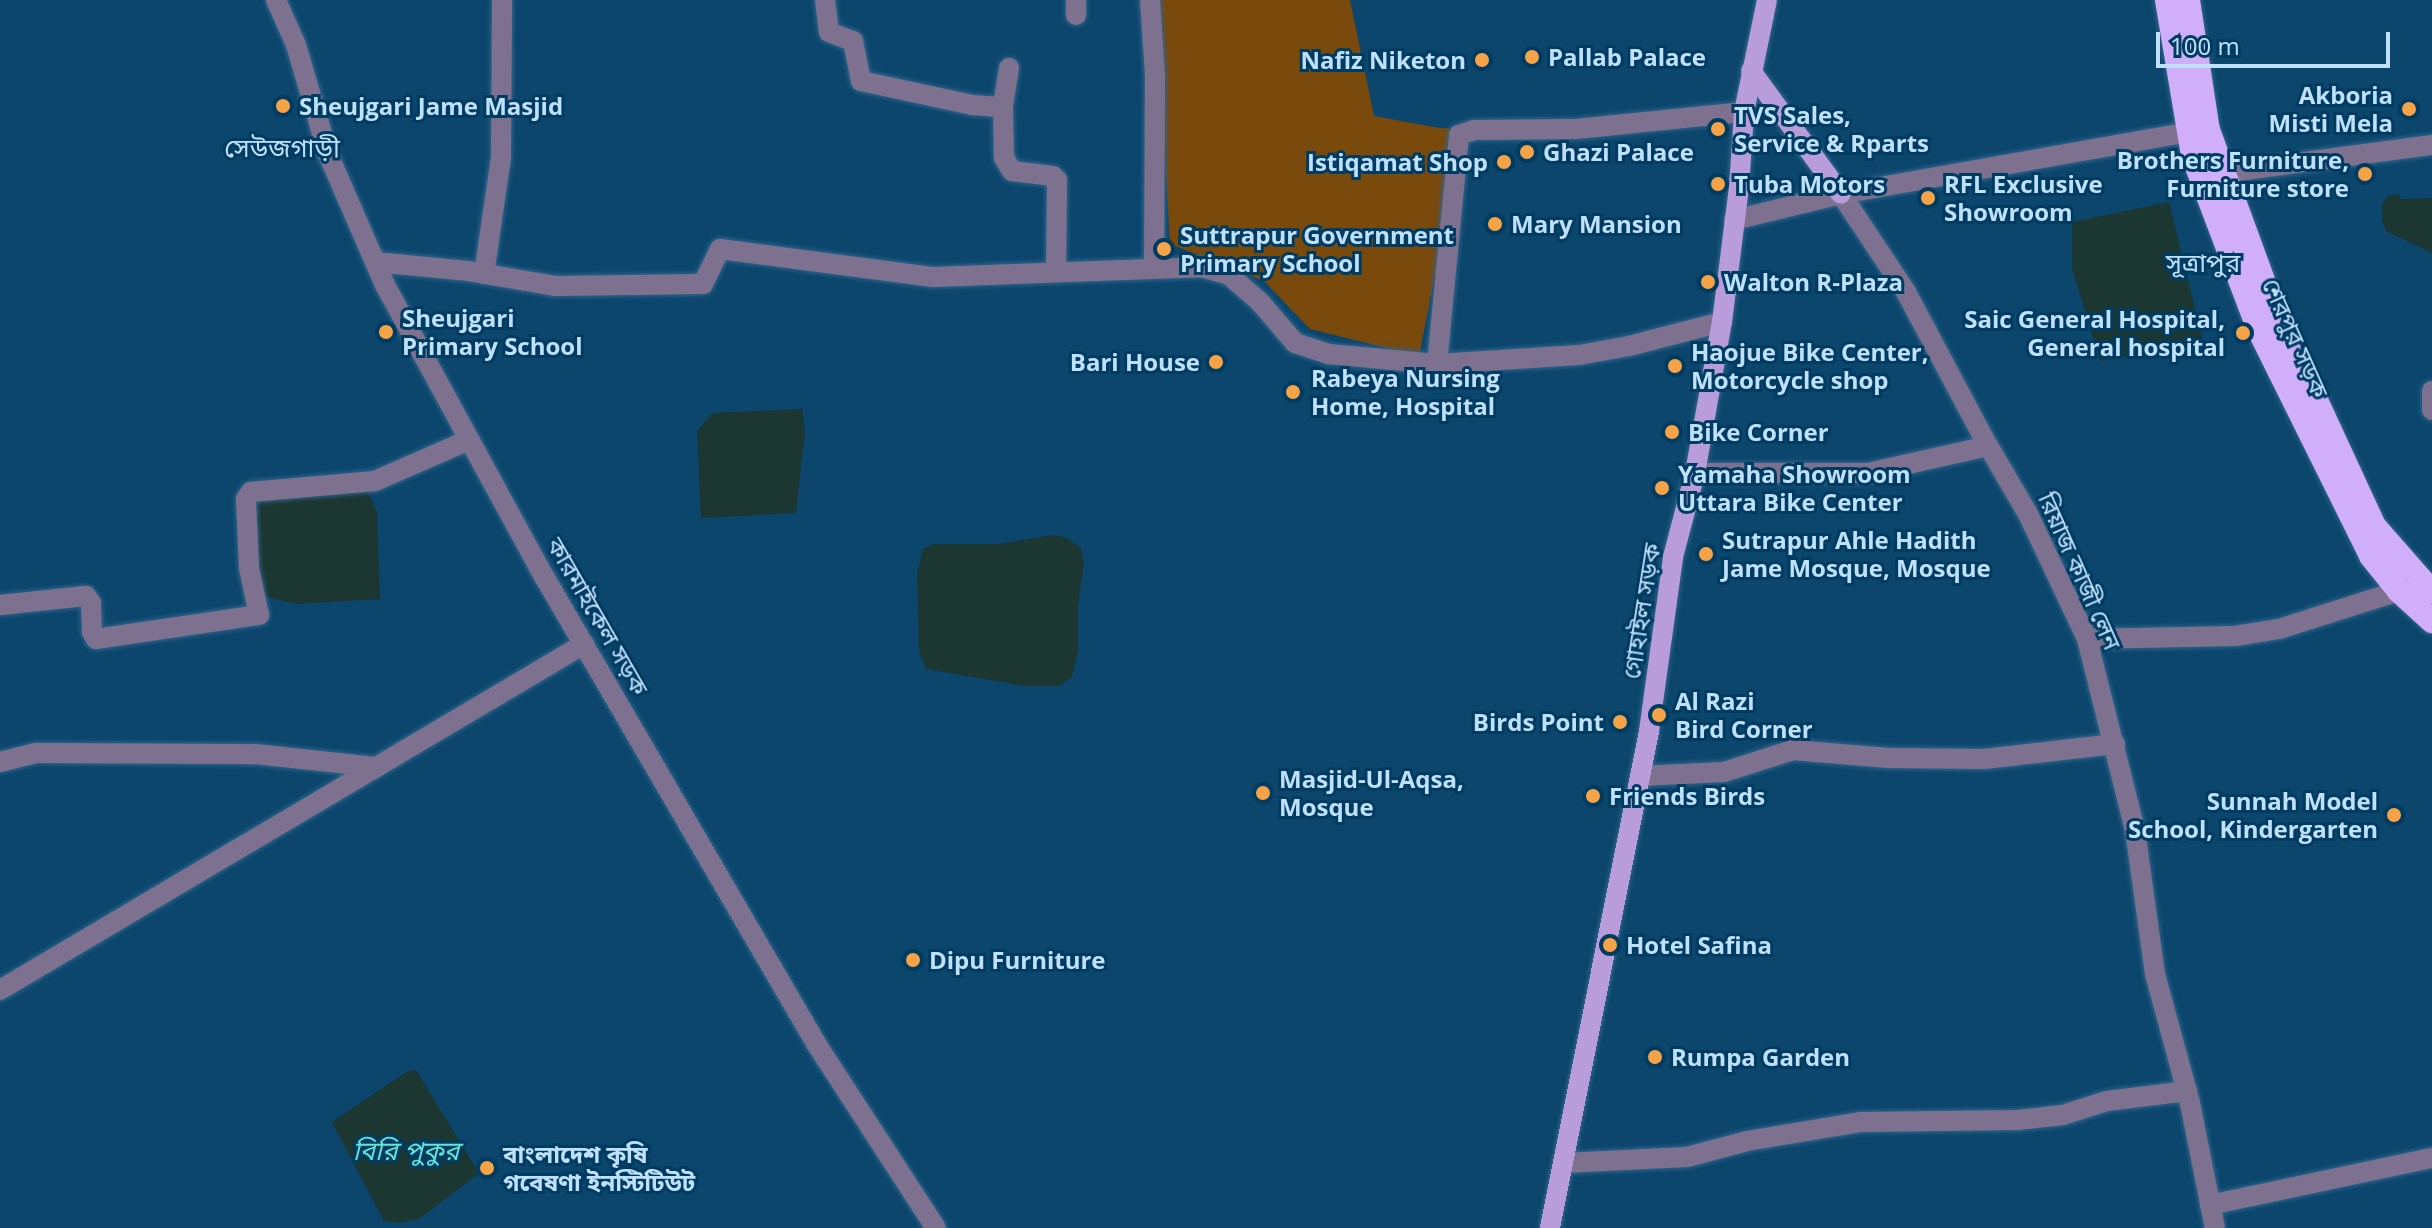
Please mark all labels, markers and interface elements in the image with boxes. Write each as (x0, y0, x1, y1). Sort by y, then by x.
scale bar (2160, 16, 2394, 66)
text: 100 m (2170, 29, 2240, 62)
place label: Pallab Palace (1548, 43, 1706, 71)
place label: Nafiz Niketon (1300, 46, 1466, 74)
marker: Pallab Palace (1523, 48, 1541, 66)
marker: Nafiz Niketon (1473, 51, 1491, 69)
place label: Akboria Misti Mela (2269, 81, 2393, 137)
place label: Sheujgari Jame Masjid (299, 92, 563, 120)
marker: Sheujgari Jame Masjid (274, 97, 292, 115)
marker: Akboria Misti Mela (2400, 100, 2418, 118)
place label: TVS Sales, Service & Rparts (1734, 101, 1929, 157)
marker: TVS Sales, Service & Rparts (1709, 120, 1727, 138)
district label: সেউজগাড়ী (224, 132, 340, 164)
place label: Ghazi Palace (1543, 138, 1694, 166)
marker: Ghazi Palace (1518, 143, 1536, 161)
place label: Brothers Furniture, Furniture store (2117, 146, 2349, 202)
place label: Istiqamat Shop (1307, 148, 1488, 176)
marker: Istiqamat Shop (1495, 153, 1513, 171)
marker: Brothers Furniture, Furniture store (2356, 165, 2374, 183)
place label: Tuba Motors (1734, 170, 1885, 198)
place label: RFL Exclusive Showroom (1944, 170, 2103, 226)
marker: Tuba Motors (1709, 175, 1727, 193)
marker: RFL Exclusive Showroom (1919, 189, 1937, 207)
place label: Mary Mansion (1511, 210, 1682, 238)
marker: Mary Mansion (1486, 215, 1504, 233)
place label: Suttrapur Government Primary School (1180, 221, 1454, 277)
marker: Suttrapur Government Primary School (1155, 240, 1173, 258)
district label: সূত্রাপুর (2166, 247, 2240, 279)
place label: Walton R-Plaza (1724, 268, 1903, 296)
marker: Walton R-Plaza (1699, 273, 1717, 291)
street label: শেরপুর সড়ক (2257, 274, 2335, 402)
place label: Sheujgari Primary School (402, 304, 583, 360)
place label: Saic General Hospital, General hospital (1964, 305, 2225, 361)
marker: Saic General Hospital, General hospital (2232, 322, 2254, 344)
marker: Sheujgari Primary School (377, 323, 395, 341)
place label: Haojue Bike Center, Motorcycle shop (1691, 338, 1929, 394)
place label: Bari House (1070, 348, 1200, 376)
marker: Bari House (1207, 353, 1225, 371)
marker: Haojue Bike Center, Motorcycle shop (1666, 357, 1684, 375)
place label: Rabeya Nursing Home, Hospital (1311, 364, 1500, 420)
marker: Rabeya Nursing Home, Hospital (1282, 381, 1304, 403)
place label: Bike Corner (1688, 418, 1829, 446)
marker: Bike Corner (1663, 423, 1681, 441)
place label: Yamaha Showroom Uttara Bike Center (1678, 460, 1911, 516)
marker: Yamaha Showroom Uttara Bike Center (1653, 479, 1671, 497)
street label: রিয়াজ কাজী লেন (2033, 488, 2127, 654)
place label: Sutrapur Ahle Hadith Jame Mosque, Mosque (1722, 526, 1991, 582)
street label: কারমাইকেল সড়ক (541, 532, 655, 700)
street label: গোহাইল সড়ক (1616, 541, 1666, 681)
marker: Sutrapur Ahle Hadith Jame Mosque, Mosque (1697, 545, 1715, 563)
place label: Al Razi Bird Corner (1675, 687, 1813, 743)
marker: Al Razi Bird Corner (1650, 706, 1668, 724)
place label: Birds Point (1473, 708, 1604, 736)
marker: Birds Point (1611, 713, 1629, 731)
place label: Masjid-Ul-Aqsa, Mosque (1279, 765, 1464, 821)
place label: Friends Birds (1609, 782, 1765, 810)
marker: Masjid-Ul-Aqsa, Mosque (1254, 784, 1272, 802)
marker: Friends Birds (1584, 787, 1602, 805)
place label: Sunnah Model School, Kindergarten (2128, 787, 2378, 843)
marker: Sunnah Model School, Kindergarten (2385, 806, 2403, 824)
place label: Hotel Safina (1626, 931, 1772, 959)
marker: Hotel Safina (1601, 936, 1619, 954)
place label: Dipu Furniture (929, 946, 1105, 974)
marker: Dipu Furniture (904, 951, 922, 969)
place label: Rumpa Garden (1671, 1043, 1850, 1071)
marker: Rumpa Garden (1646, 1048, 1664, 1066)
water label: বিরি পুকুর (353, 1135, 459, 1167)
place label: বাংলাদেশ কৃষি গবেষণা ইনস্টিটিউট (503, 1140, 695, 1196)
marker: বাংলাদেশ কৃষি গবেষণা ইনস্টিটিউট (478, 1159, 496, 1177)

